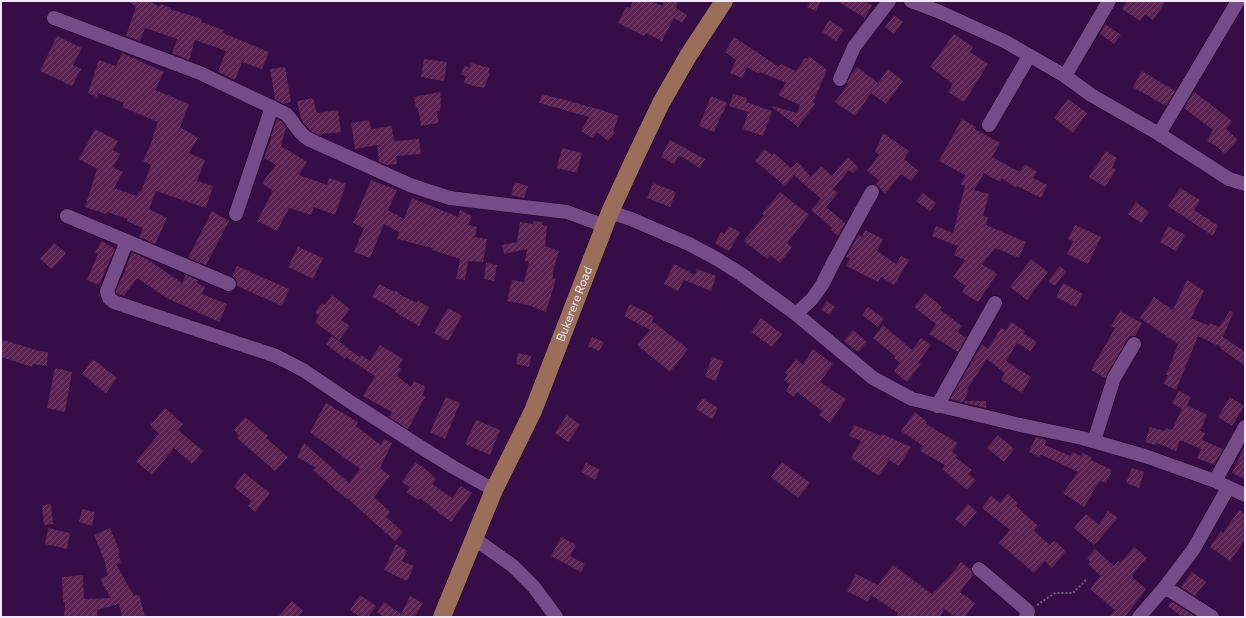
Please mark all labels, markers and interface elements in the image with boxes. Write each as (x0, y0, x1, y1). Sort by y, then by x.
street label: Bukerere Road (553, 264, 594, 343)

